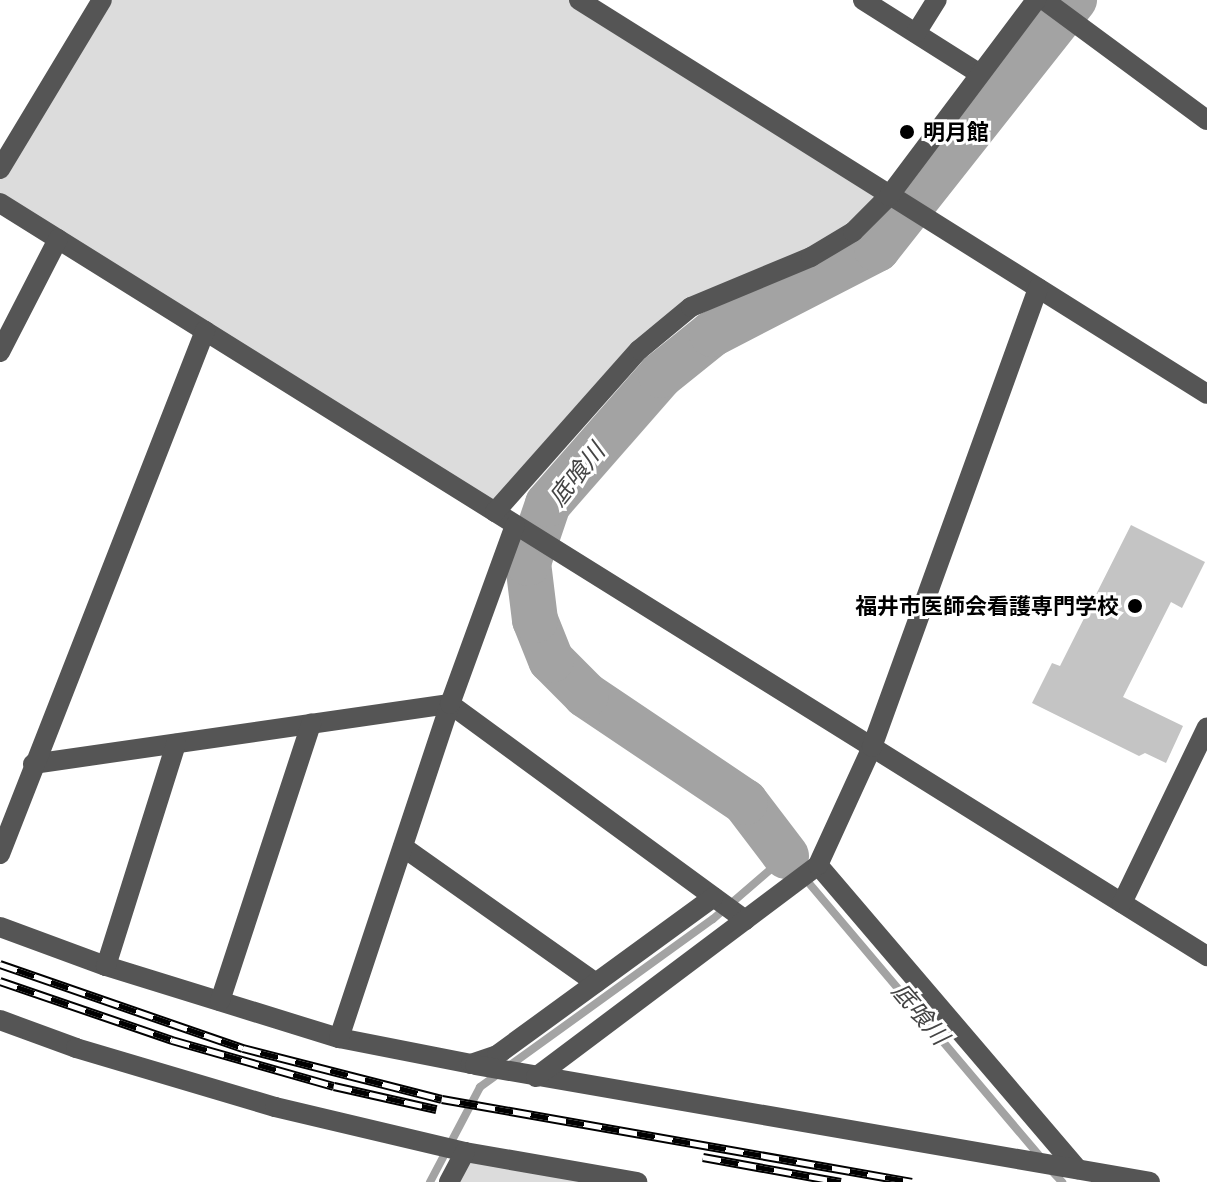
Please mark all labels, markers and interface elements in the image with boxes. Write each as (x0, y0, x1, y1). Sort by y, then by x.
place label: 明月館 (923, 119, 989, 145)
marker: 明月館 (898, 123, 916, 141)
water label: 底喰川 (542, 437, 610, 511)
place label: 福井市医師会看護専門学校 (855, 593, 1119, 619)
marker: 福井市医師会看護専門学校 (1126, 597, 1144, 615)
water label: 底喰川 (887, 976, 955, 1050)

